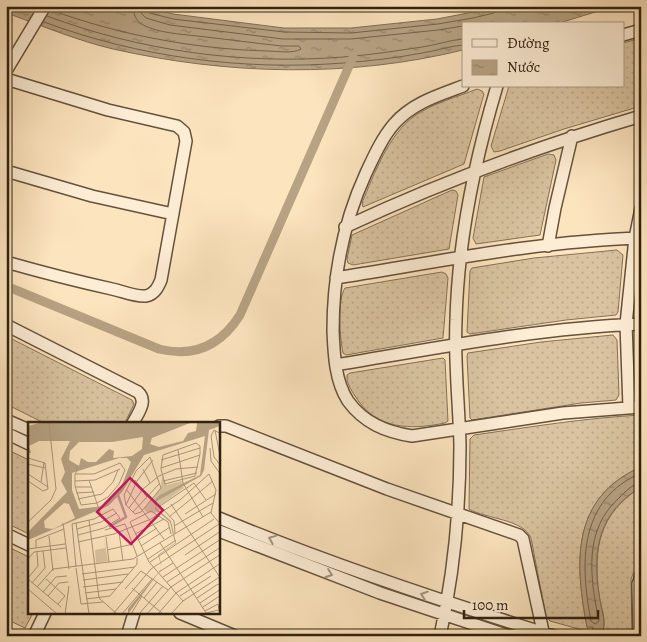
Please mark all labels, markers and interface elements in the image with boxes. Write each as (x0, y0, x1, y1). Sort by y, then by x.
legend (462, 22, 624, 88)
text: Đường (507, 33, 550, 53)
text: Nước (507, 57, 540, 77)
inset map (28, 422, 220, 614)
one-way arrow (268, 535, 276, 545)
one-way arrow (325, 568, 333, 578)
scale bar (464, 587, 598, 619)
one-way arrow (421, 591, 429, 601)
text: 100 m (472, 595, 509, 615)

